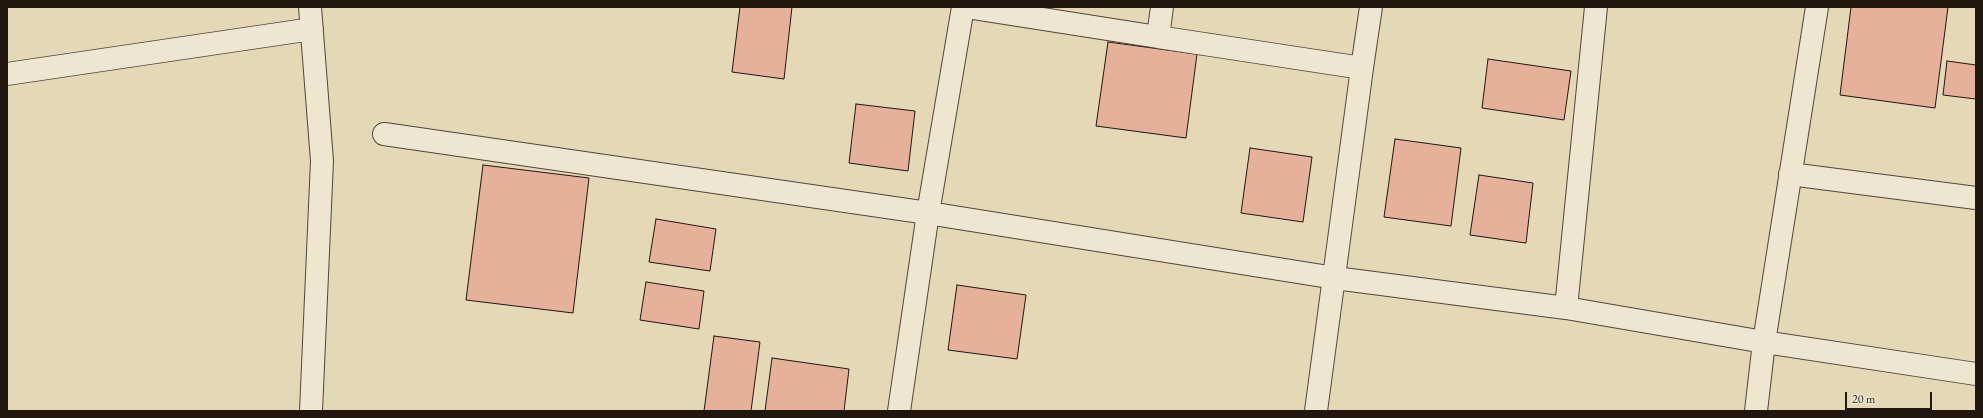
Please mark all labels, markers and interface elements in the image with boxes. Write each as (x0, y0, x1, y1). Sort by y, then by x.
scale bar (1847, 384, 1934, 410)
text: 20 m (1852, 391, 1875, 407)

